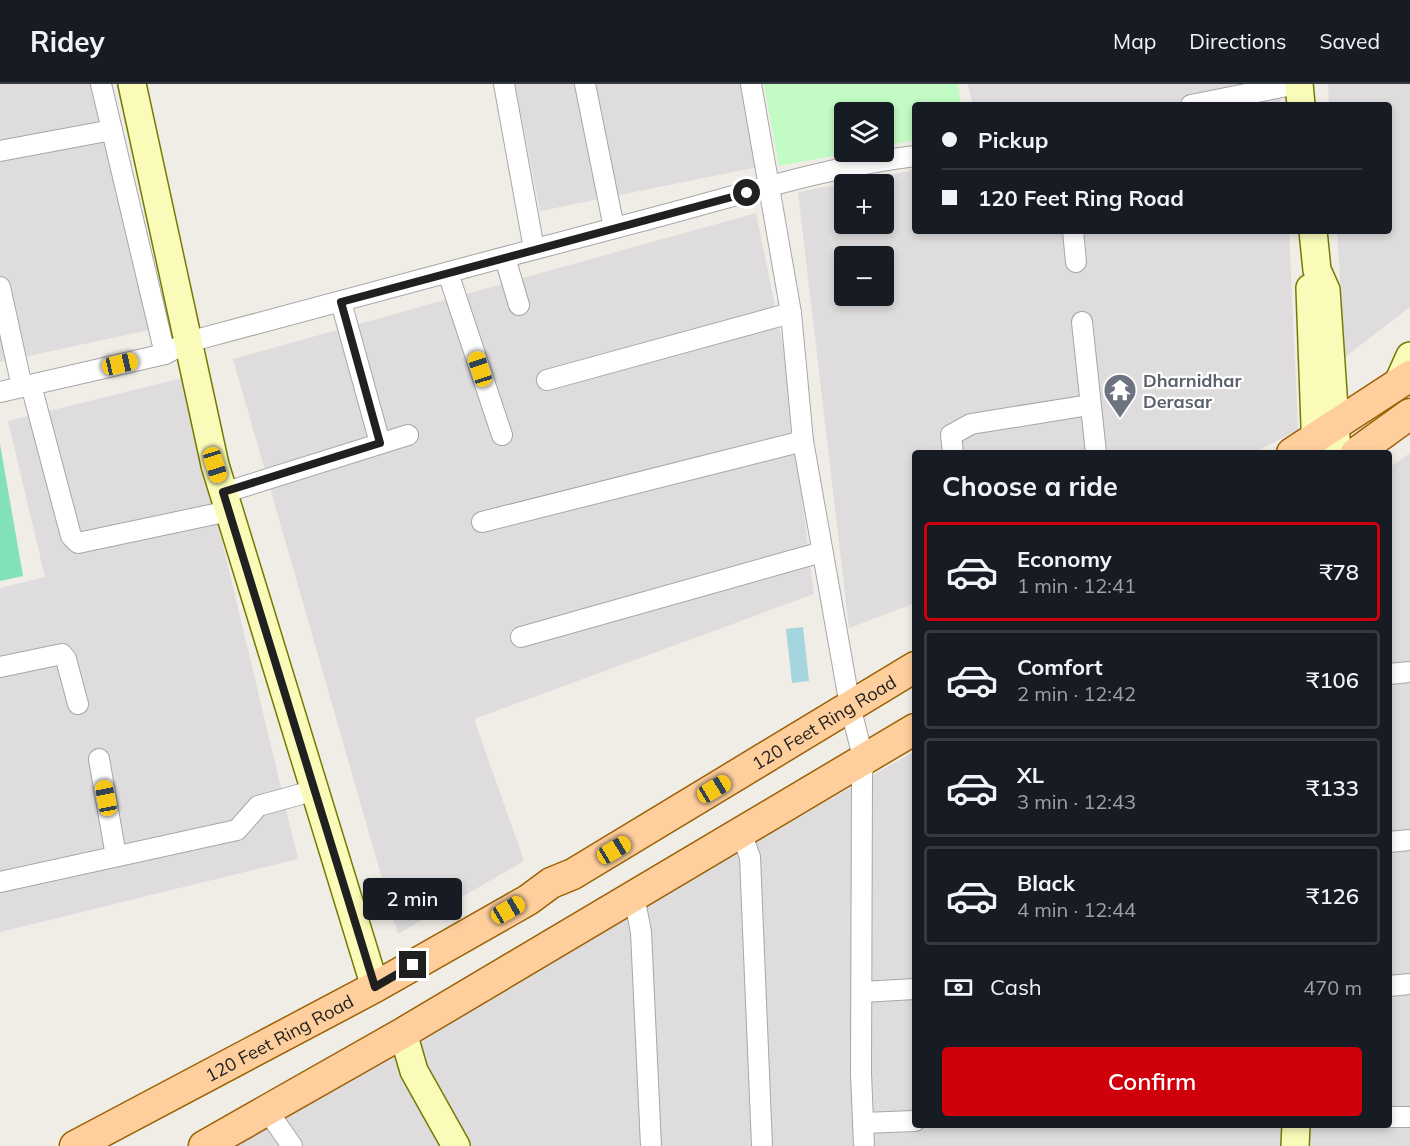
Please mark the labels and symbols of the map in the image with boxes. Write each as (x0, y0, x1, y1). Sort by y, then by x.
route start (733, 179, 760, 206)
car (466, 349, 494, 389)
car (100, 351, 140, 377)
place label: Dharnidhar Derasar (1143, 369, 1243, 413)
temple icon: Dharnidhar Derasar (1102, 372, 1138, 419)
car (201, 445, 229, 485)
street label: 120 Feet Ring Road (747, 670, 900, 775)
car (694, 772, 734, 806)
car (94, 779, 118, 817)
car (594, 833, 634, 867)
callout: 2 min (364, 878, 462, 920)
car (488, 893, 528, 927)
route end (399, 951, 426, 978)
street label: 120 Feet Ring Road (201, 989, 357, 1087)

